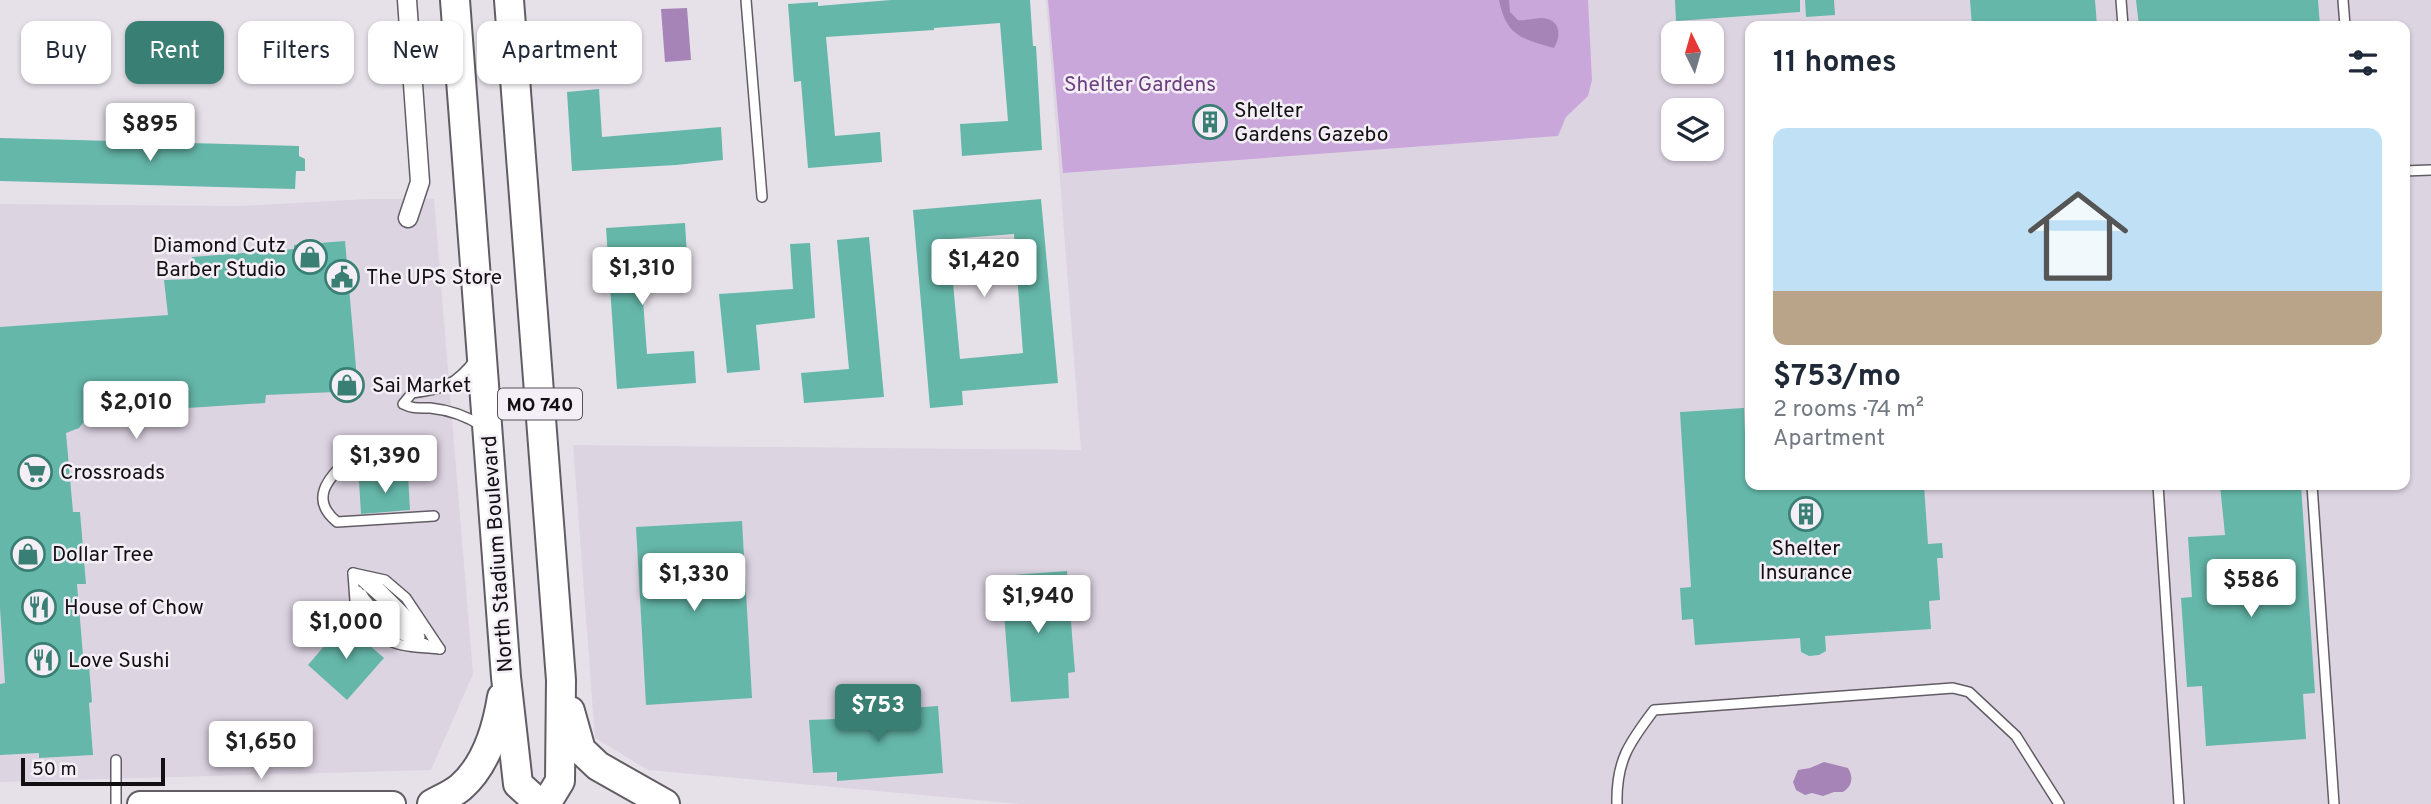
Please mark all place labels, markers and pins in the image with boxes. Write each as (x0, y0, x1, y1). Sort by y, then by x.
place label: Shelter Gardens Gazebo (1234, 98, 1388, 149)
building icon: Shelter Gardens Gazebo (1191, 103, 1229, 141)
pin: $895 (109, 104, 191, 163)
place label: Diamond Cutz Barber Studio (153, 233, 286, 284)
shop icon: Diamond Cutz Barber Studio (291, 238, 329, 276)
pin: $1,420 (927, 240, 1041, 299)
pin: $1,310 (585, 247, 699, 307)
public building icon: The UPS Store (323, 258, 361, 296)
place label: The UPS Store (366, 265, 502, 292)
shop icon: Sai Market (328, 366, 366, 404)
place label: Sai Market (372, 373, 471, 400)
pin: $2,010 (79, 382, 193, 441)
pin: $1,390 (328, 435, 442, 495)
supermarket icon: Crossroads (16, 453, 54, 491)
place label: Crossroads (60, 460, 165, 487)
building icon: Shelter Insurance (1787, 495, 1825, 533)
shop icon: Dollar Tree (9, 535, 47, 573)
place label: Shelter Insurance (1760, 536, 1852, 587)
place label: Dollar Tree (52, 542, 153, 569)
pin: $1,330 (637, 554, 751, 613)
pin: $586 (2210, 560, 2292, 619)
pin: $1,940 (981, 576, 1095, 635)
restaurant icon: House of Chow (20, 588, 58, 626)
place label: House of Chow (64, 595, 204, 622)
pin: $1,000 (289, 602, 403, 661)
restaurant icon: Love Sushi (24, 641, 62, 679)
place label: Love Sushi (68, 648, 170, 675)
pin: $753 (837, 684, 919, 744)
pin: $1,650 (204, 722, 318, 781)

